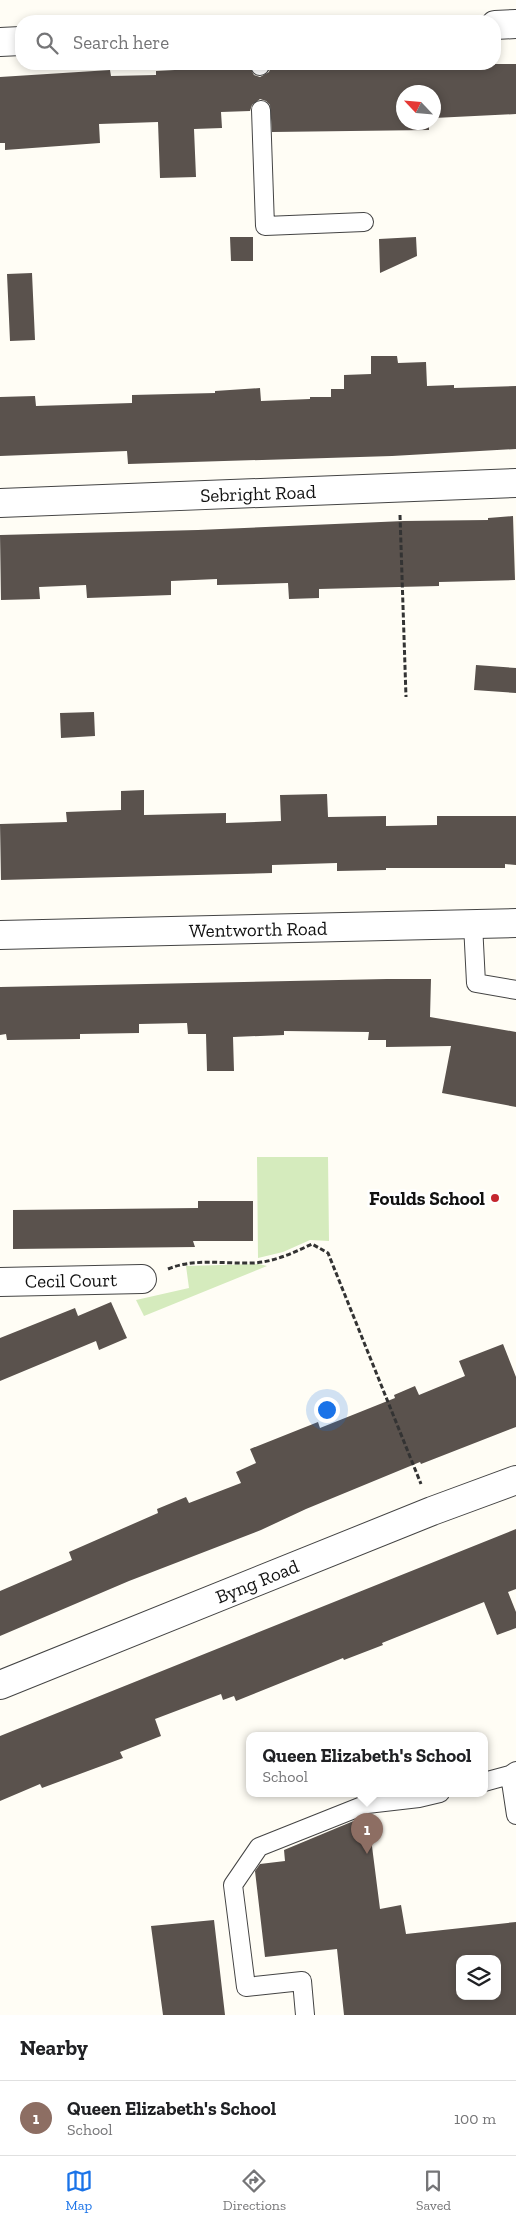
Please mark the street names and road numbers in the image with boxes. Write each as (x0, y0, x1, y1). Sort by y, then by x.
street label: Sebright Road (200, 480, 317, 507)
street label: Wentworth Road (189, 917, 328, 942)
street label: Cecil Court (25, 1268, 117, 1293)
street label: Byng Road (212, 1554, 303, 1609)

